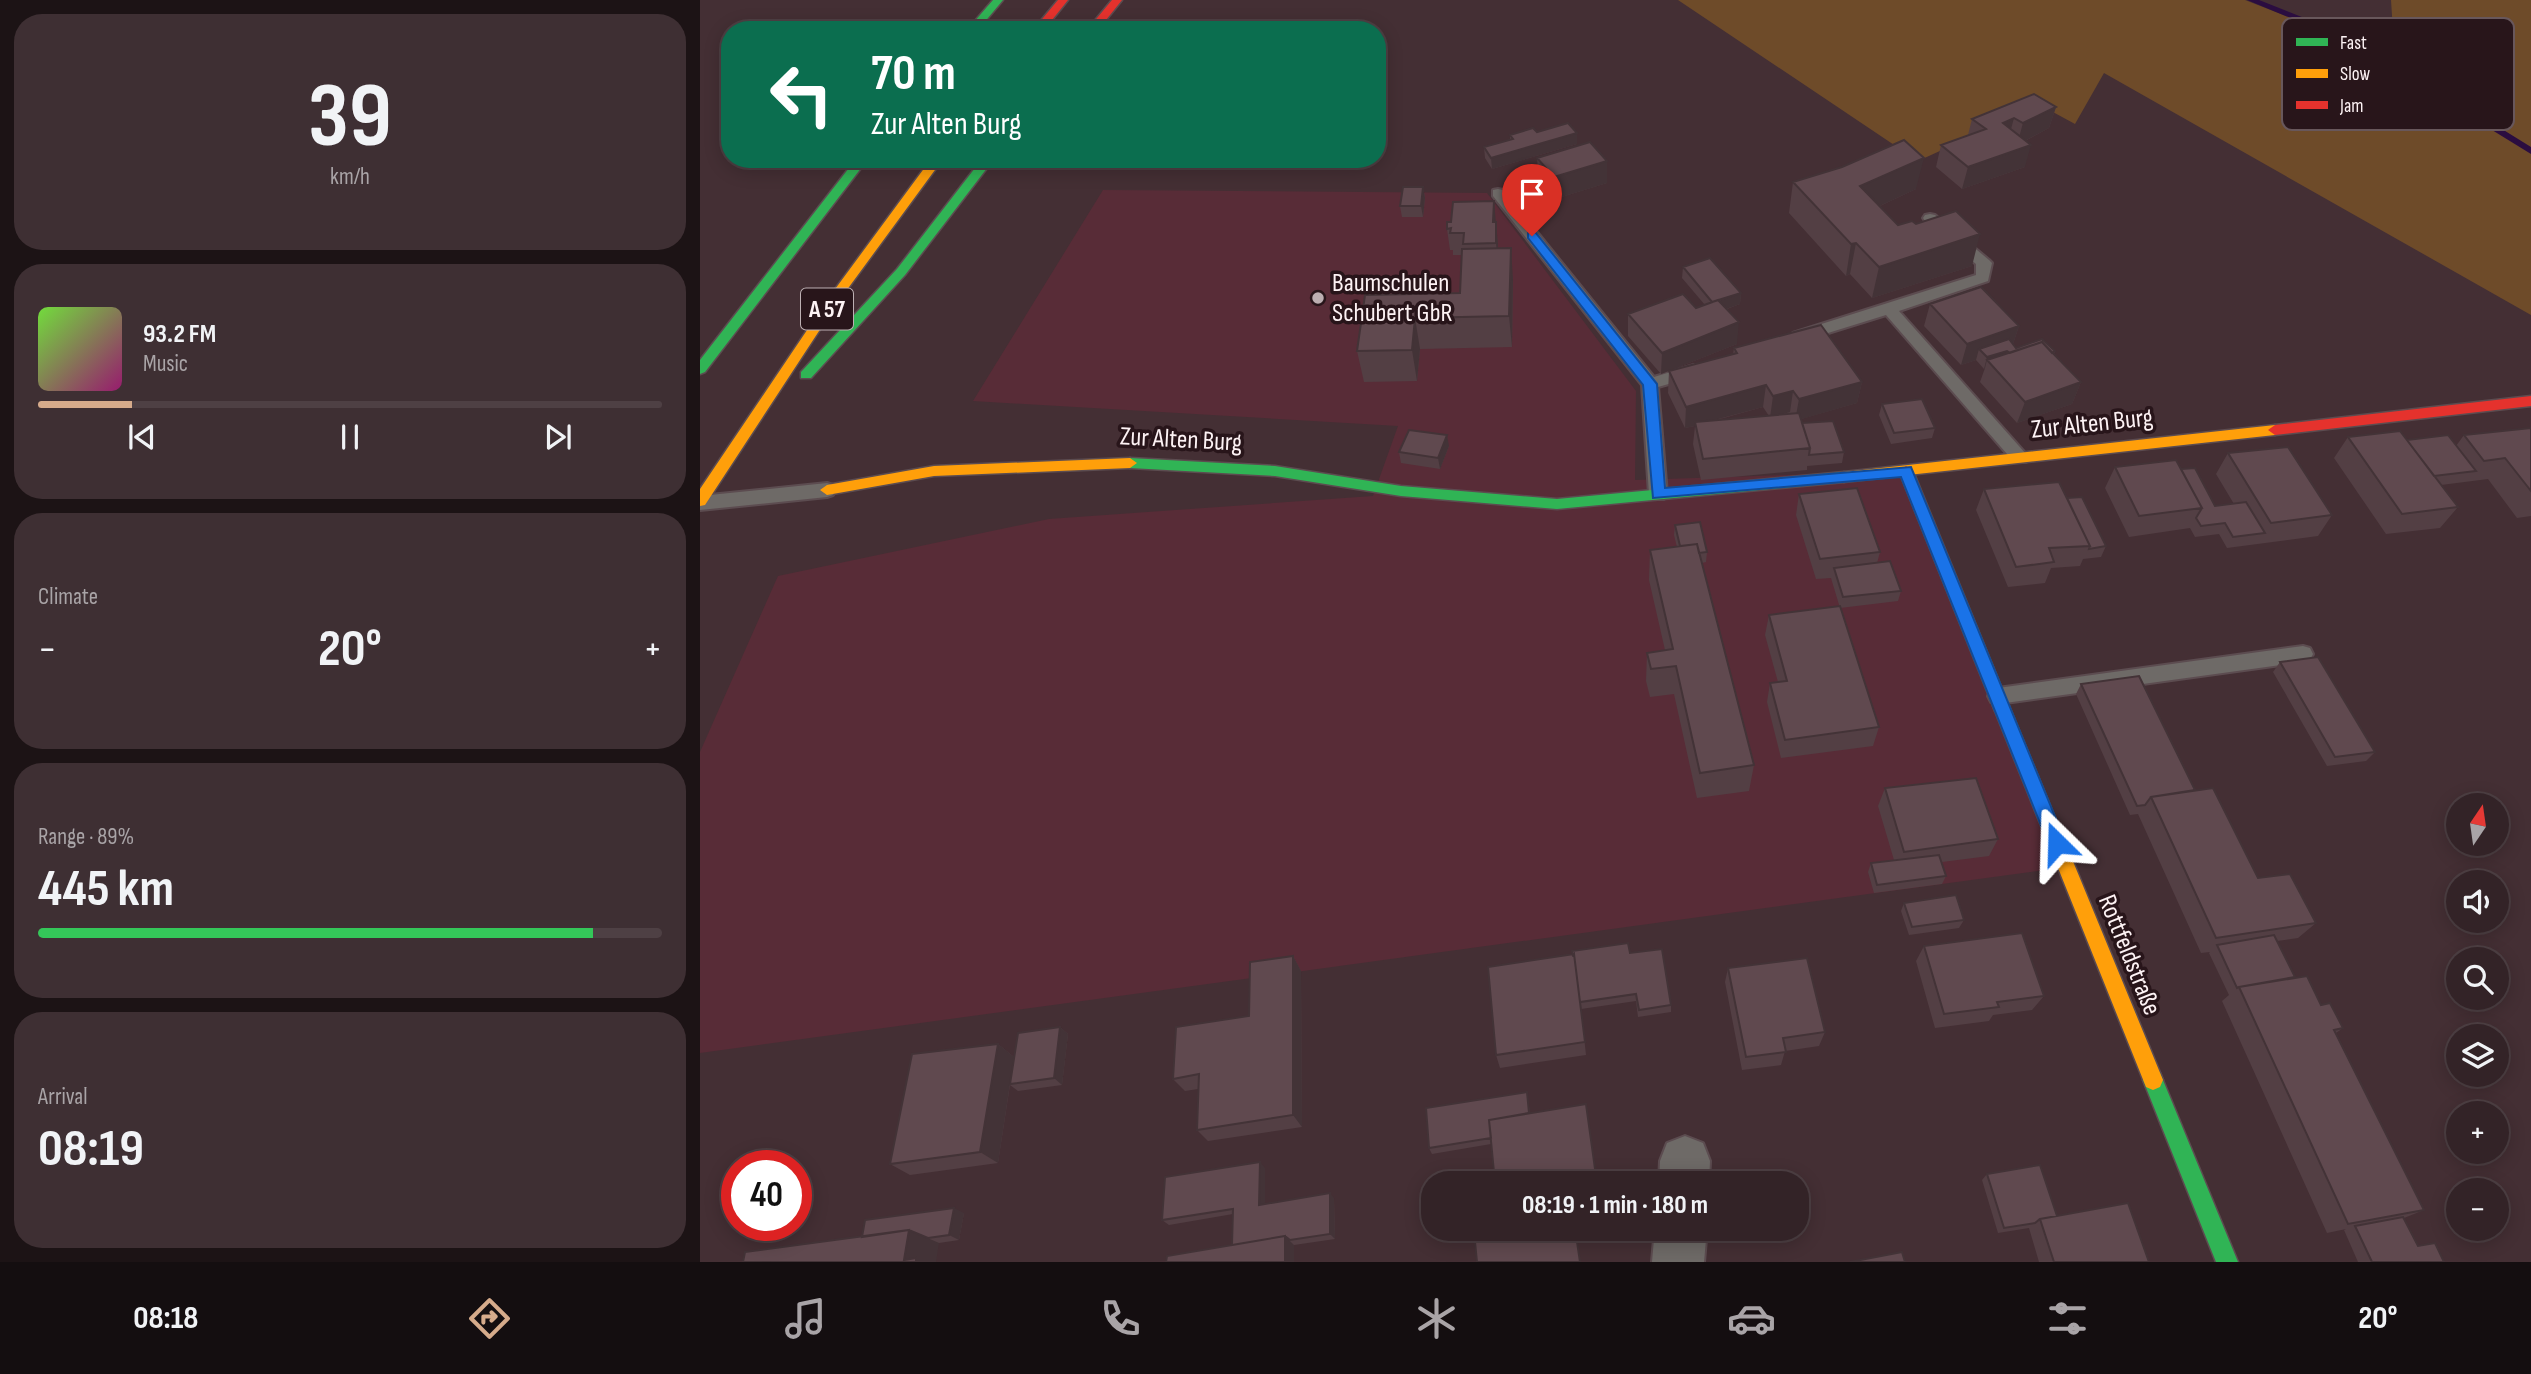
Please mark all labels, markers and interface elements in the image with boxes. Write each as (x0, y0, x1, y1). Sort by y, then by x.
legend (2282, 18, 2514, 130)
text: Fast (2340, 32, 2367, 55)
text: 70 m (871, 45, 956, 104)
icon: left (756, 49, 847, 140)
text: 39 (308, 63, 392, 172)
text: Slow (2340, 63, 2370, 86)
text: Jam (2339, 95, 2363, 118)
text: Zur Alten Burg (871, 105, 1021, 144)
text: km/h (330, 163, 370, 191)
pin (1502, 164, 1562, 236)
icon: arrive (1513, 175, 1551, 213)
place label: Baumschulen Schubert GbR (1332, 268, 1452, 329)
road number: A 57 (801, 288, 853, 330)
marker: Baumschulen Schubert GbR (1310, 290, 1326, 306)
text: 93.2 FM (143, 319, 216, 350)
text: Music (143, 350, 188, 378)
street label: Zur Alten Burg (2030, 402, 2154, 446)
icon: previous (123, 418, 161, 456)
icon: pause (331, 418, 369, 456)
icon: next (539, 418, 577, 456)
street label: Zur Alten Burg (1119, 421, 1243, 459)
text: Climate (38, 583, 98, 611)
text: 20° (318, 618, 382, 681)
text: − (38, 627, 57, 672)
text: + (643, 627, 662, 672)
north arrow (2446, 793, 2510, 856)
map controls (2446, 793, 2509, 1241)
position arrow (2020, 806, 2094, 880)
text: Range · 89% (38, 823, 134, 851)
text: 445 km (38, 858, 174, 921)
button: sound (2446, 870, 2509, 933)
street label: Rottfeldstraße (2091, 890, 2167, 1020)
button: search (2446, 947, 2509, 1010)
button: layers (2446, 1024, 2509, 1087)
text: Arrival (38, 1083, 87, 1111)
button: + (2446, 1101, 2509, 1164)
text: 08:19 (38, 1118, 144, 1181)
speed limit sign: 40 (721, 1150, 812, 1241)
button: − (2446, 1178, 2509, 1241)
text: 08:19 · 1 min · 180 m (1522, 1190, 1708, 1221)
icon: directions (465, 1294, 514, 1343)
icon: music (781, 1294, 830, 1343)
icon: phone (1096, 1294, 1145, 1343)
icon: climate (1412, 1294, 1461, 1343)
icon: car (1727, 1294, 1776, 1343)
icon: filters (2043, 1294, 2092, 1343)
text: 08:18 (133, 1299, 198, 1338)
text: 20° (2358, 1299, 2398, 1338)

